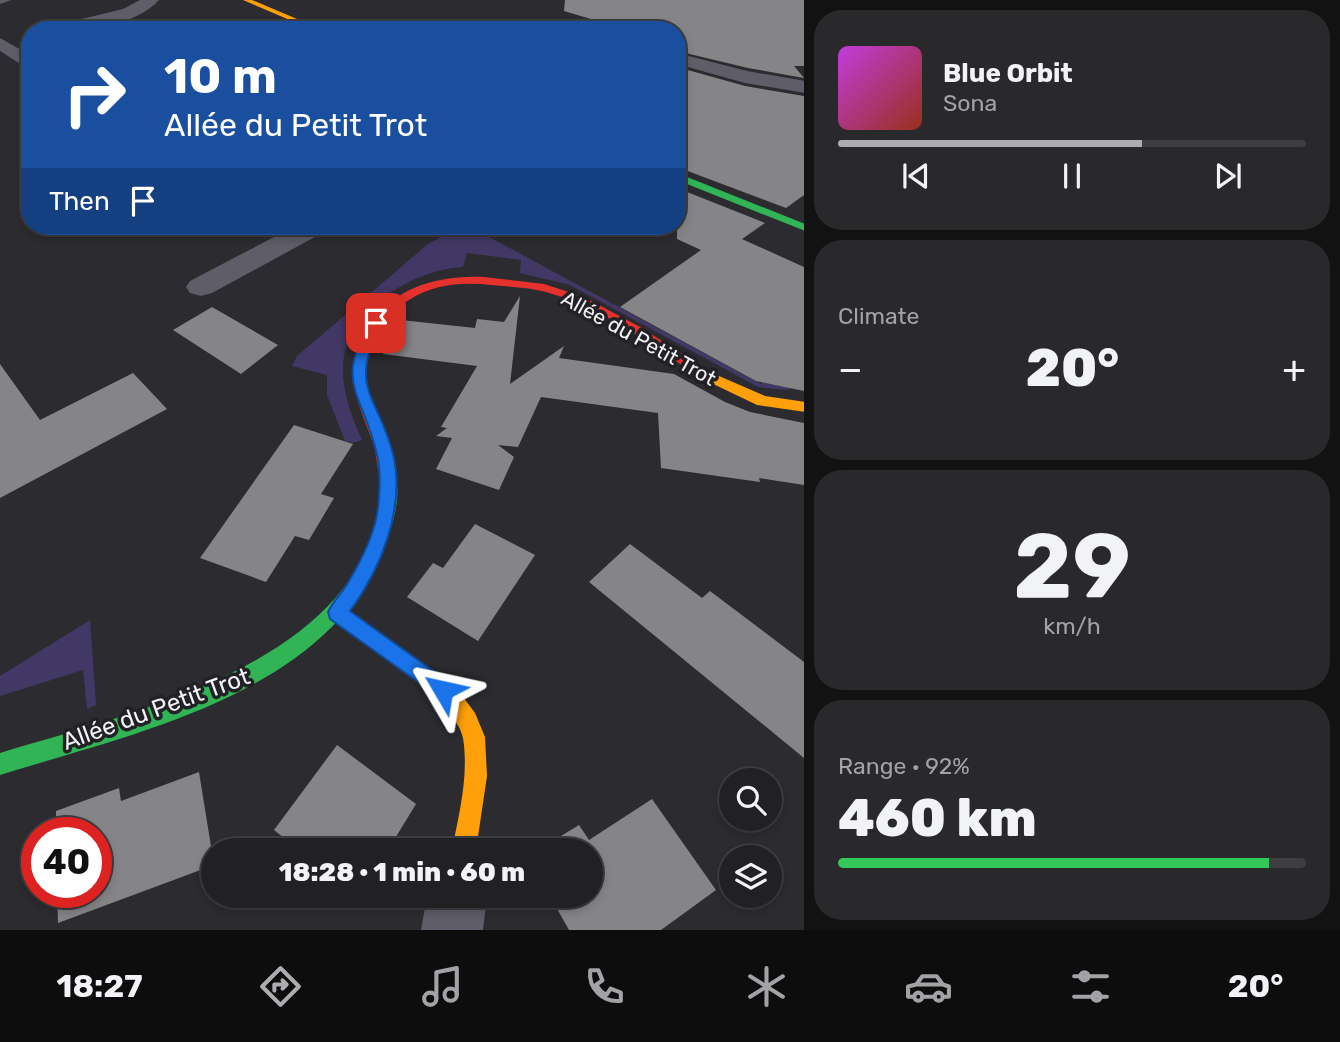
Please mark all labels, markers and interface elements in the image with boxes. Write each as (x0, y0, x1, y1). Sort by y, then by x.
text: 10 m (164, 47, 277, 105)
icon: right (49, 49, 140, 140)
text: Blue Orbit (943, 58, 1073, 89)
text: Sona (943, 89, 997, 117)
text: Allée du Petit Trot (164, 106, 427, 144)
icon: previous (897, 157, 935, 195)
icon: pause (1053, 157, 1091, 195)
icon: next (1209, 157, 1247, 195)
icon: arrive (124, 182, 162, 220)
text: Then (49, 186, 110, 217)
street label: Allée du Petit Trot (557, 285, 721, 391)
pin (346, 293, 406, 353)
text: Climate (838, 302, 919, 330)
icon: arrive (357, 304, 395, 342)
text: 20° (1026, 337, 1119, 399)
text: − (838, 346, 863, 392)
text: + (1282, 346, 1306, 392)
text: 29 (1013, 512, 1131, 620)
text: km/h (1043, 612, 1101, 640)
position arrow (406, 653, 480, 727)
street label: Allée du Petit Trot (58, 662, 254, 756)
text: Range · 92% (838, 752, 970, 780)
map controls (719, 768, 782, 908)
button: search (719, 768, 782, 831)
text: 460 km (838, 787, 1037, 849)
speed limit sign: 40 (21, 817, 112, 908)
button: layers (719, 845, 782, 908)
text: 18:28 · 1 min · 60 m (279, 857, 525, 888)
icon: directions (256, 962, 305, 1011)
icon: music (418, 962, 467, 1011)
icon: phone (580, 962, 629, 1011)
icon: climate (742, 962, 791, 1011)
icon: car (904, 962, 953, 1011)
icon: filters (1066, 962, 1115, 1011)
text: 18:27 (57, 967, 143, 1005)
text: 20° (1228, 967, 1283, 1005)

